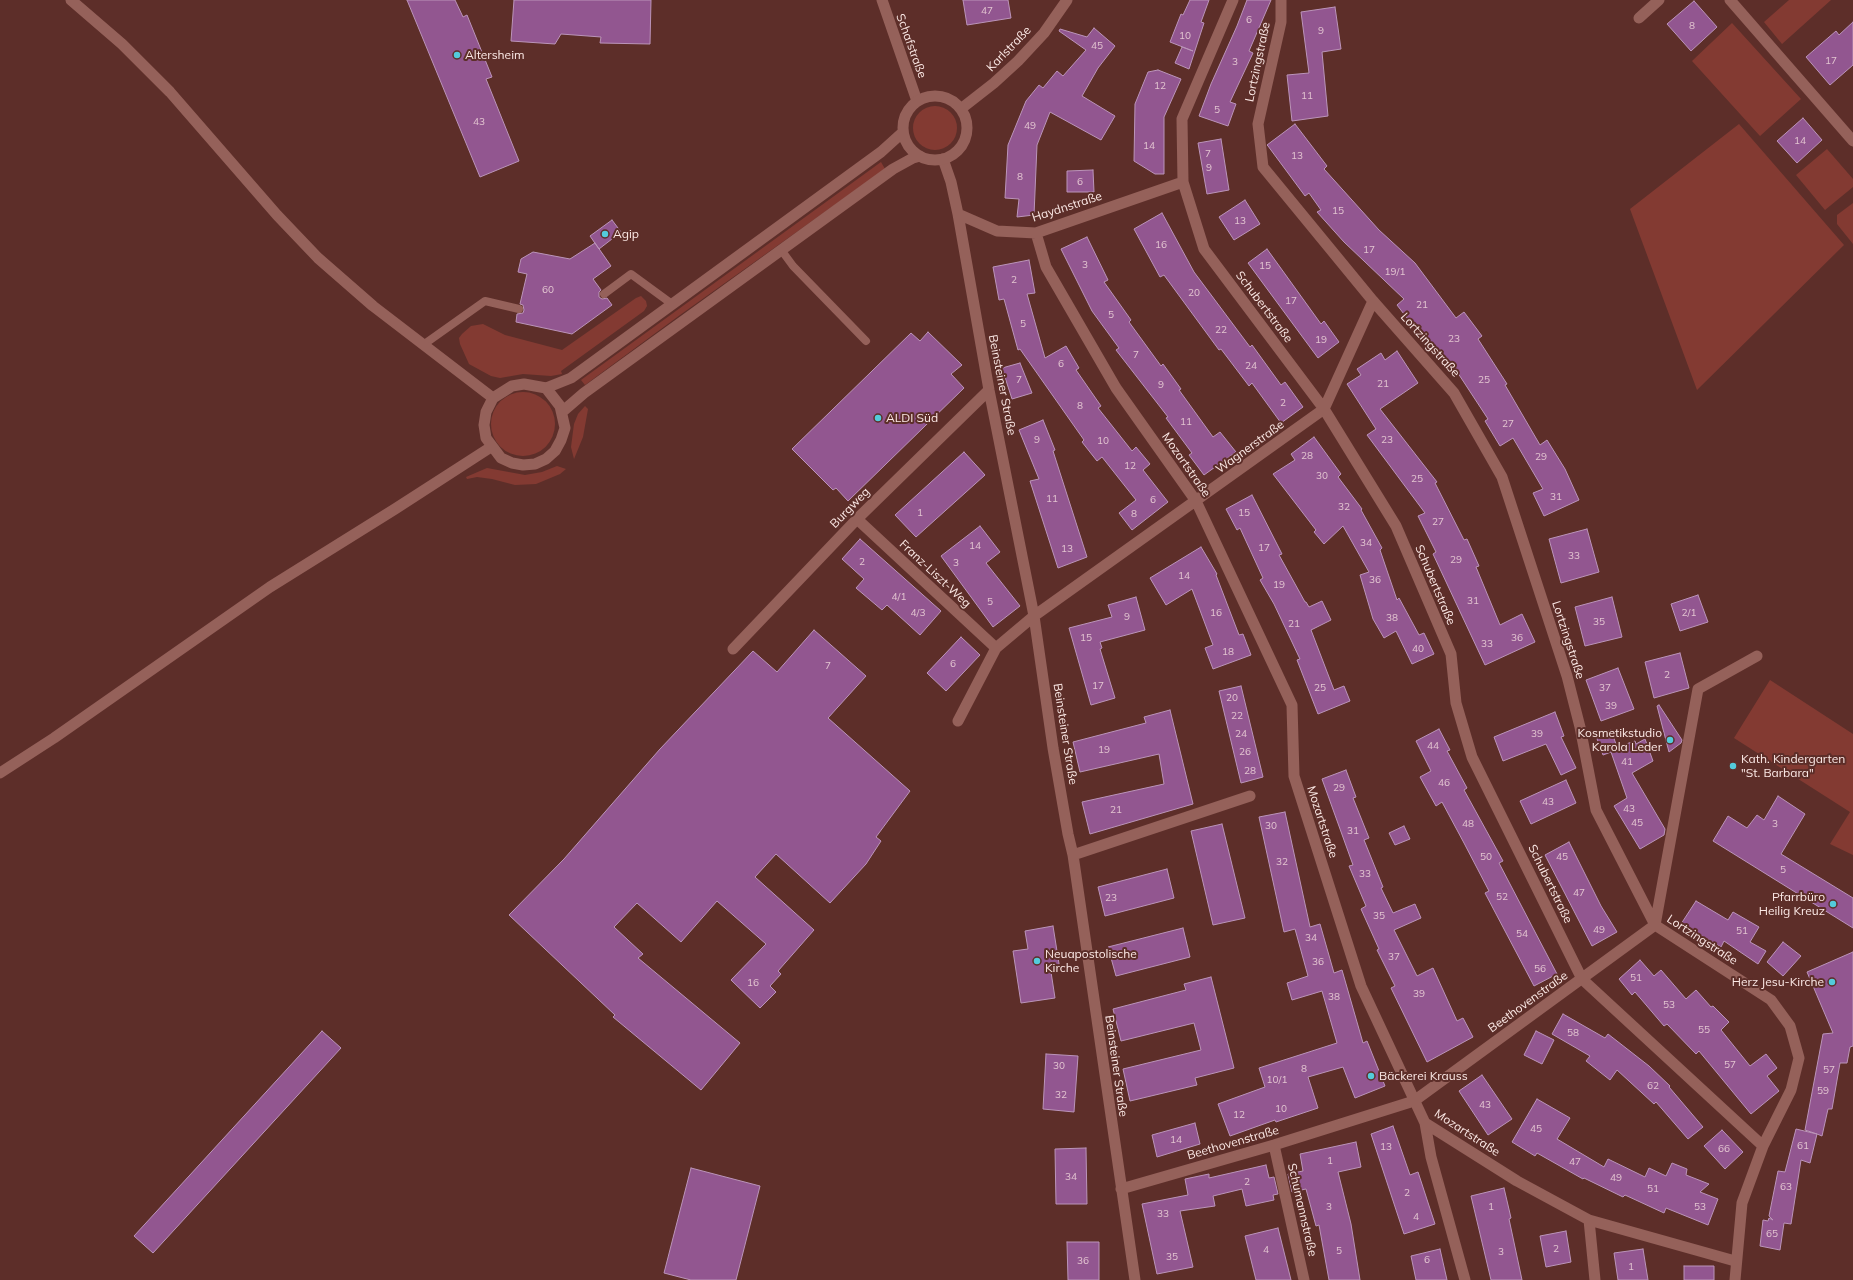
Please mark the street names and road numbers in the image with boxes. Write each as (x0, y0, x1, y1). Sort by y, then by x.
street label: Schafstraße (893, 12, 929, 80)
street label: Lortzingstraße (1243, 21, 1273, 103)
street label: Karlstraße (984, 23, 1034, 75)
street label: Haydnstraße (1030, 189, 1104, 225)
street label: Schubertstraße (1232, 268, 1296, 346)
street label: Lortzingstraße (1397, 310, 1463, 380)
street label: Beinsteiner Straße (985, 333, 1019, 437)
street label: Wagnerstraße (1213, 417, 1287, 477)
street label: Mozartstraße (1159, 430, 1213, 500)
street label: Burgweg (827, 485, 873, 531)
street label: Franz-Liszt-Weg (896, 537, 974, 611)
street label: Schubertstraße (1412, 543, 1458, 627)
street label: Lortzingstraße (1549, 599, 1587, 681)
street label: Beinsteiner Straße (1050, 682, 1080, 786)
street label: Mozartstraße (1304, 784, 1340, 860)
street label: Schubertstraße (1525, 842, 1575, 926)
street label: Lortzingstraße (1664, 912, 1740, 968)
street label: Beethovenstraße (1485, 968, 1571, 1036)
street label: Beinsteiner Straße (1102, 1014, 1130, 1118)
street label: Mozartstraße (1432, 1107, 1502, 1159)
street label: Beethovenstraße (1185, 1123, 1281, 1163)
street label: Schumannstraße (1284, 1162, 1320, 1258)

